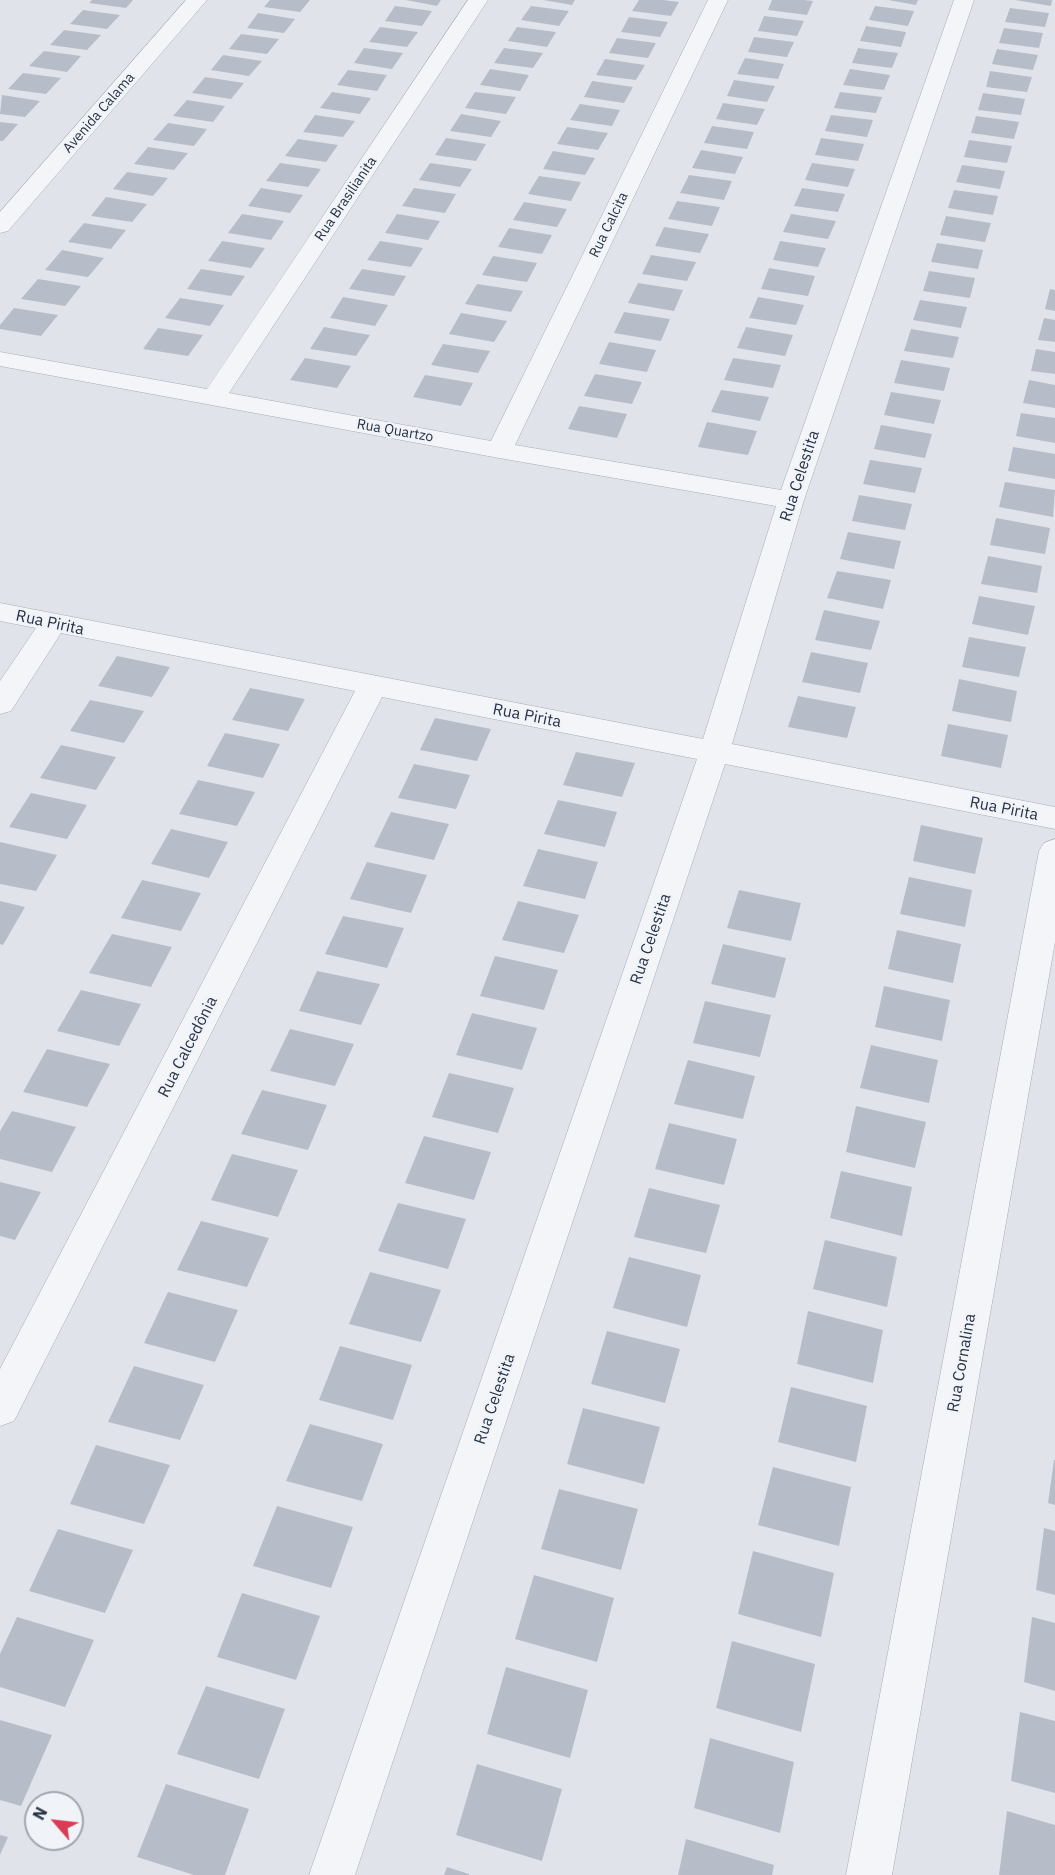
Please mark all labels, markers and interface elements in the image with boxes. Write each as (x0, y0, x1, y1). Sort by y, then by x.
street label: Avenida Calama (60, 70, 138, 156)
street label: Rua Brasilianita (312, 154, 380, 244)
street label: Rua Calcita (586, 190, 632, 260)
street label: Rua Quartzo (355, 416, 435, 446)
street label: Rua Celestita (776, 428, 824, 524)
street label: Rua Pirita (14, 606, 86, 640)
street label: Rua Pirita (491, 700, 563, 732)
street label: Rua Pirita (968, 793, 1040, 825)
street label: Rua Celestita (626, 891, 676, 987)
street label: Rua Calcedônia (154, 993, 222, 1101)
street label: Rua Cornalina (944, 1312, 980, 1414)
street label: Rua Celestita (470, 1351, 520, 1447)
north arrow (24, 1791, 84, 1851)
text: N (28, 1804, 51, 1823)

